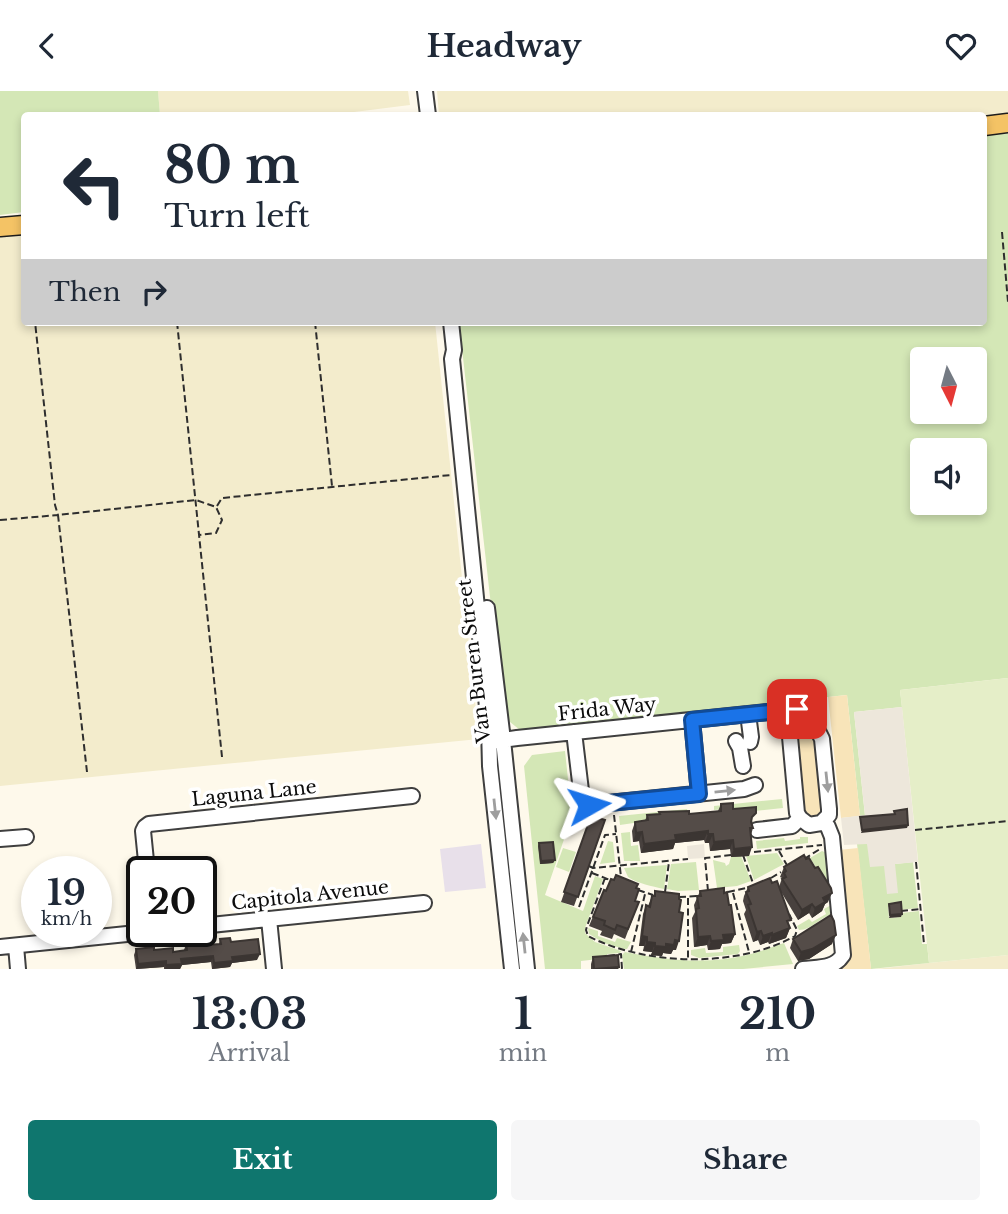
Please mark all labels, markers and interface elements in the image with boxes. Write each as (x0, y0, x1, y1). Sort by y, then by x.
text: Headway (427, 26, 581, 66)
icon: back (28, 27, 66, 65)
icon: heart (942, 27, 980, 65)
text: 80 m (164, 135, 299, 196)
icon: left (49, 140, 140, 231)
text: Turn left (164, 196, 310, 236)
icon: right (135, 273, 173, 311)
text: Then (49, 276, 121, 308)
north arrow (910, 347, 987, 423)
map controls (910, 347, 987, 515)
button: sound (910, 438, 987, 515)
street label: Van Buren Street (452, 577, 496, 745)
pin (767, 679, 827, 739)
icon: arrive (778, 690, 816, 728)
street label: Frida Way (557, 692, 657, 726)
position arrow (552, 768, 626, 842)
one-way arrow (821, 772, 832, 794)
street label: Laguna Lane (190, 775, 318, 811)
one-way arrow (714, 785, 736, 796)
one-way arrow (490, 798, 501, 820)
speed limit sign: 20 (126, 856, 217, 947)
text: 19 (47, 871, 86, 914)
street label: Capitola Avenue (230, 875, 390, 915)
text: km/h (41, 908, 92, 930)
one-way arrow (519, 932, 530, 954)
text: 13:03 (192, 988, 307, 1040)
text: 1 (514, 988, 532, 1040)
text: 210 (739, 988, 816, 1040)
text: Arrival (209, 1039, 290, 1067)
text: min (499, 1039, 547, 1067)
text: m (765, 1039, 790, 1067)
button: Exit (28, 1120, 497, 1200)
button: Share (511, 1120, 980, 1200)

